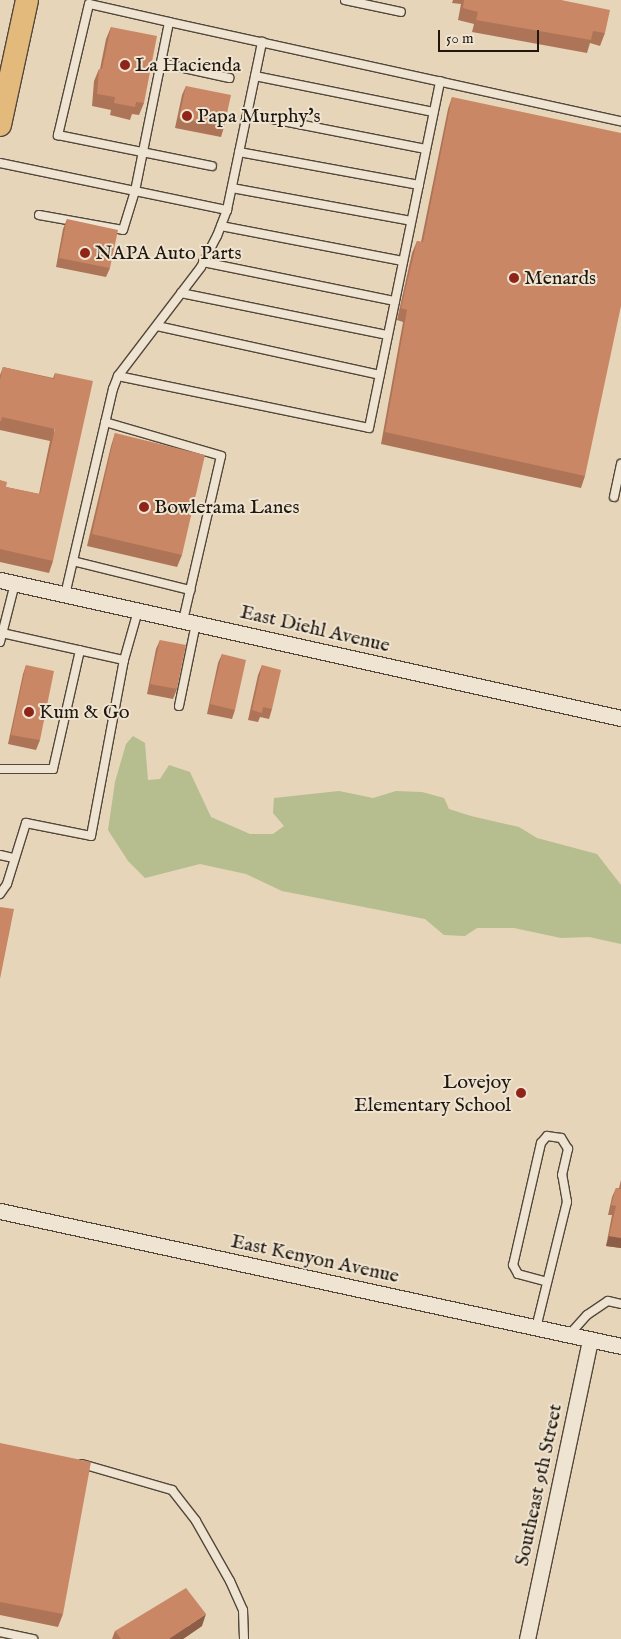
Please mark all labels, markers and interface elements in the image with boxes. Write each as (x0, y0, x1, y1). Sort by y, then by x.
scale bar (441, 20, 542, 52)
text: 50 m (446, 29, 474, 48)
place label: La Hacienda (135, 53, 241, 77)
marker: La Hacienda (119, 59, 131, 71)
place label: Papa Murphy's (197, 104, 321, 128)
marker: Papa Murphy's (181, 110, 193, 122)
place label: NAPA Auto Parts (95, 241, 241, 265)
marker: NAPA Auto Parts (79, 247, 91, 259)
place label: Menards (524, 266, 596, 290)
marker: Menards (508, 272, 520, 284)
place label: Bowlerama Lanes (154, 495, 300, 519)
marker: Bowlerama Lanes (138, 501, 150, 513)
street label: East Diehl Avenue (238, 600, 392, 658)
place label: Kum & Go (39, 700, 130, 724)
marker: Kum & Go (23, 706, 35, 718)
place label: Lovejoy Elementary School (354, 1070, 511, 1117)
marker: Lovejoy Elementary School (515, 1087, 527, 1099)
street label: East Kenyon Avenue (229, 1229, 401, 1289)
street label: Southeast 9th Street (510, 1402, 568, 1568)

